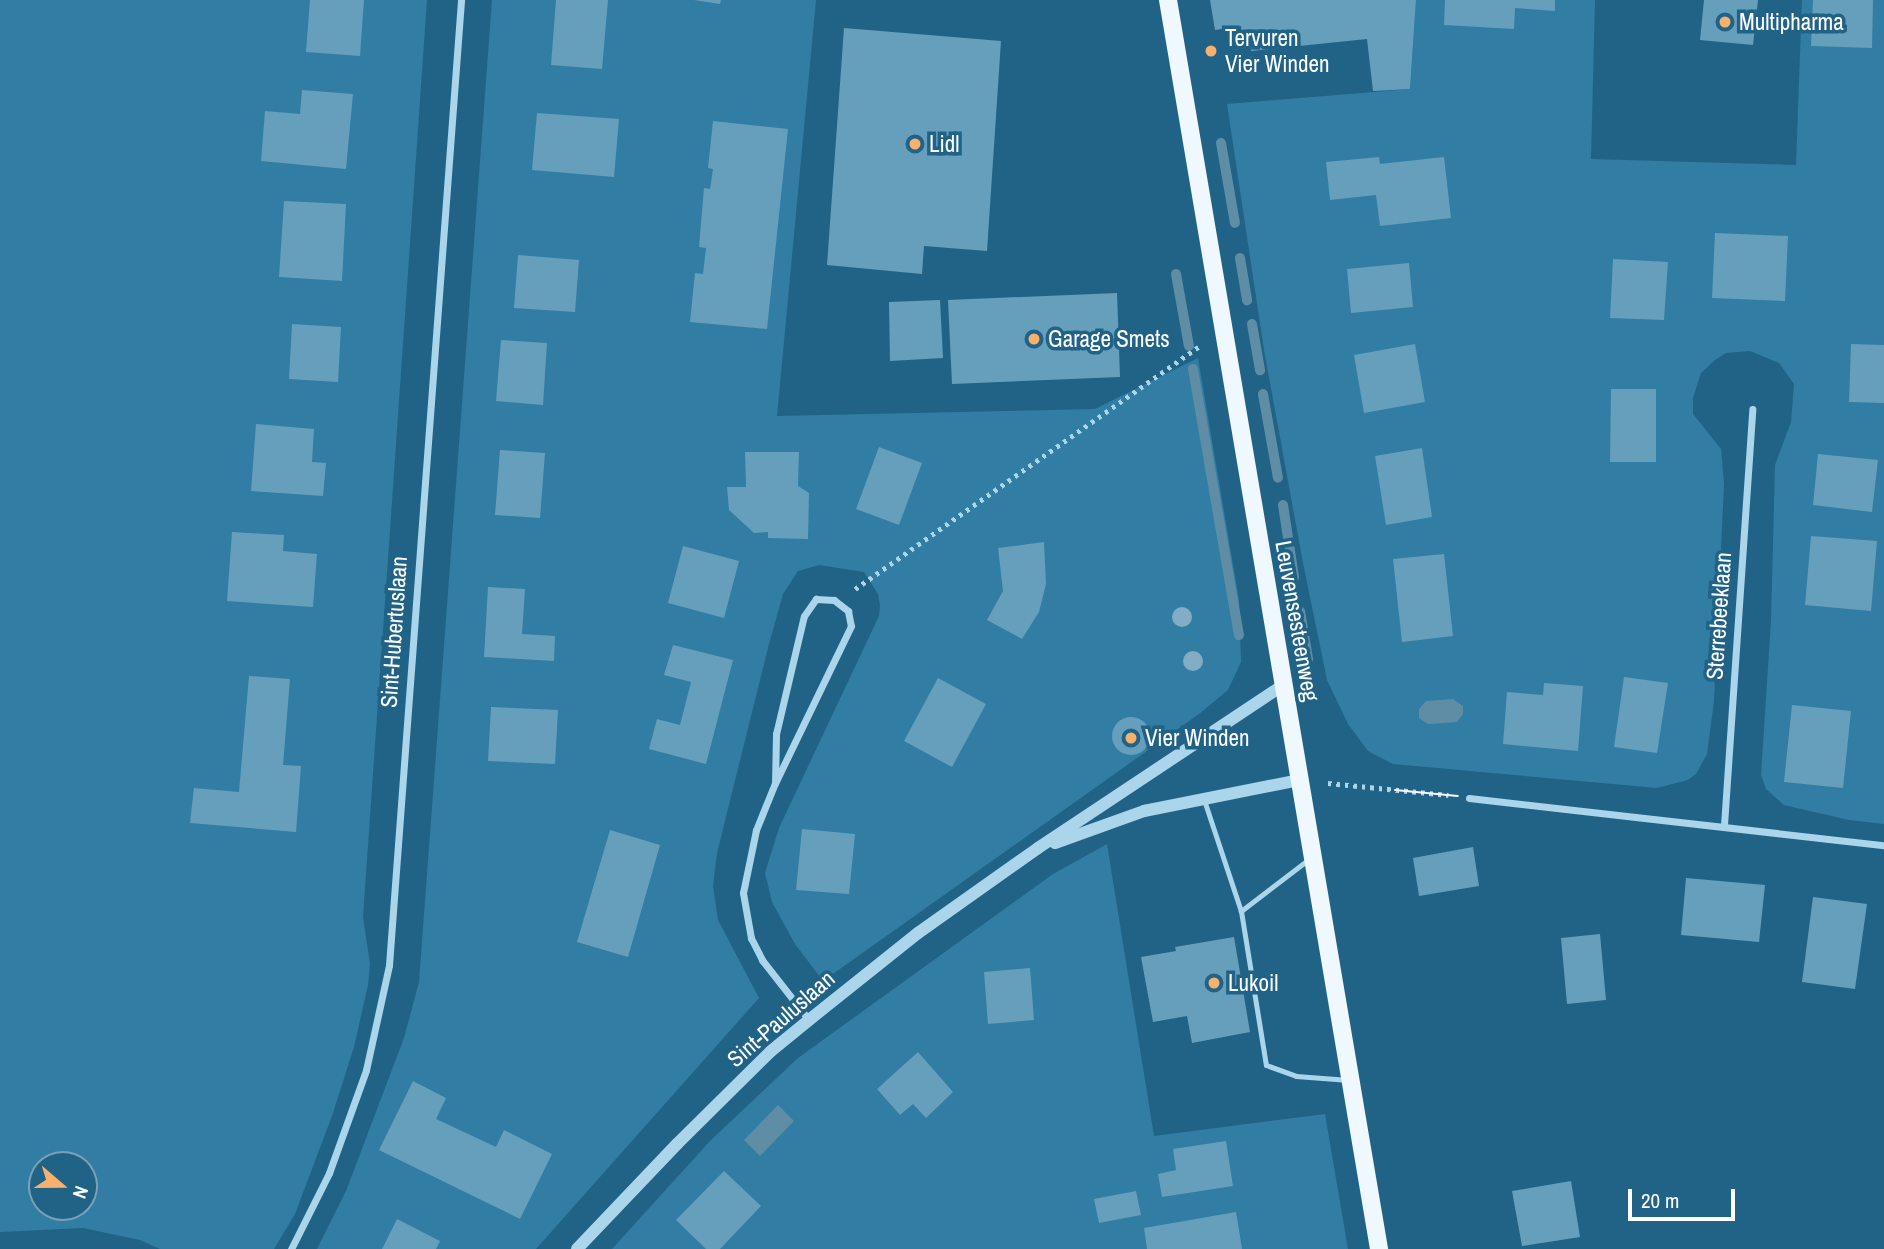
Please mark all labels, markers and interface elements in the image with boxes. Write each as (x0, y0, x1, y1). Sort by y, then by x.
place label: Multipharma (1739, 8, 1844, 36)
marker: Multipharma (1717, 14, 1733, 30)
place label: Tervuren Vier Winden (1225, 24, 1330, 78)
marker: Tervuren Vier Winden (1203, 43, 1219, 59)
place label: Lidl (929, 130, 959, 158)
marker: Lidl (907, 136, 923, 152)
place label: Garage Smets (1048, 325, 1170, 353)
marker: Garage Smets (1026, 331, 1042, 347)
street label: Leuvensesteenweg (1269, 539, 1325, 703)
street label: Sterrebeeklaan (1701, 551, 1737, 681)
street label: Sint-Hubertuslaan (375, 555, 413, 709)
place label: Vier Winden (1145, 724, 1250, 752)
marker: Vier Winden (1123, 730, 1139, 746)
street label: Sint-Pauluslaan (722, 965, 840, 1073)
place label: Lukoil (1228, 969, 1278, 997)
marker: Lukoil (1206, 975, 1222, 991)
north arrow (28, 1151, 98, 1221)
scale bar (1632, 1176, 1739, 1220)
text: N (67, 1183, 95, 1202)
text: 20 m (1641, 1186, 1679, 1215)

